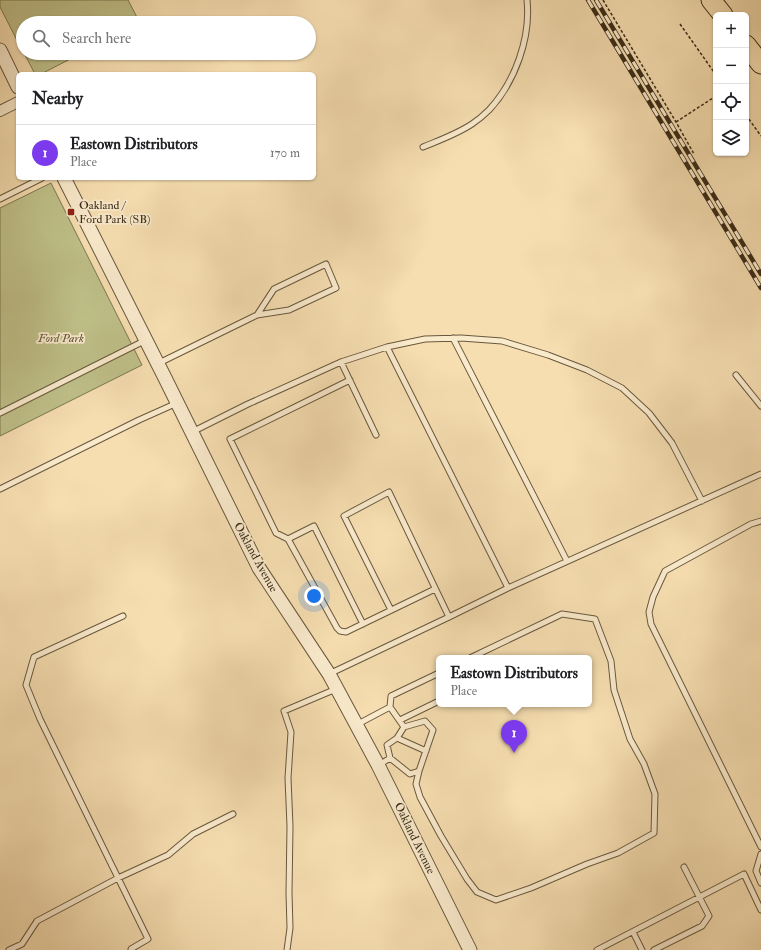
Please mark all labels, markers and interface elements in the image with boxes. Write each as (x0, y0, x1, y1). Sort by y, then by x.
map controls (713, 12, 749, 156)
button: + (713, 12, 749, 48)
search box (16, 16, 316, 60)
icon: search (30, 27, 52, 49)
text: Search here (62, 29, 131, 48)
button: − (713, 48, 749, 84)
button: locate (713, 84, 749, 120)
text: Nearby (32, 88, 83, 109)
button: layers (713, 120, 749, 156)
text: Eastown Distributors (70, 135, 198, 154)
text: 1 (43, 145, 47, 161)
text: 170 m (270, 145, 300, 161)
text: Place (70, 154, 97, 170)
place label: Oakland / Ford Park (SB) (79, 198, 150, 227)
marker: Oakland / Ford Park (SB) (66, 207, 76, 217)
park label: Ford Park (37, 331, 84, 346)
street label: Oakland Avenue (230, 520, 281, 595)
your location (304, 586, 324, 606)
popup (436, 655, 592, 707)
text: Eastown Distributors (450, 664, 578, 683)
text: Place (450, 683, 477, 699)
pin: 1 (501, 720, 527, 753)
street label: Oakland Avenue (391, 800, 438, 876)

